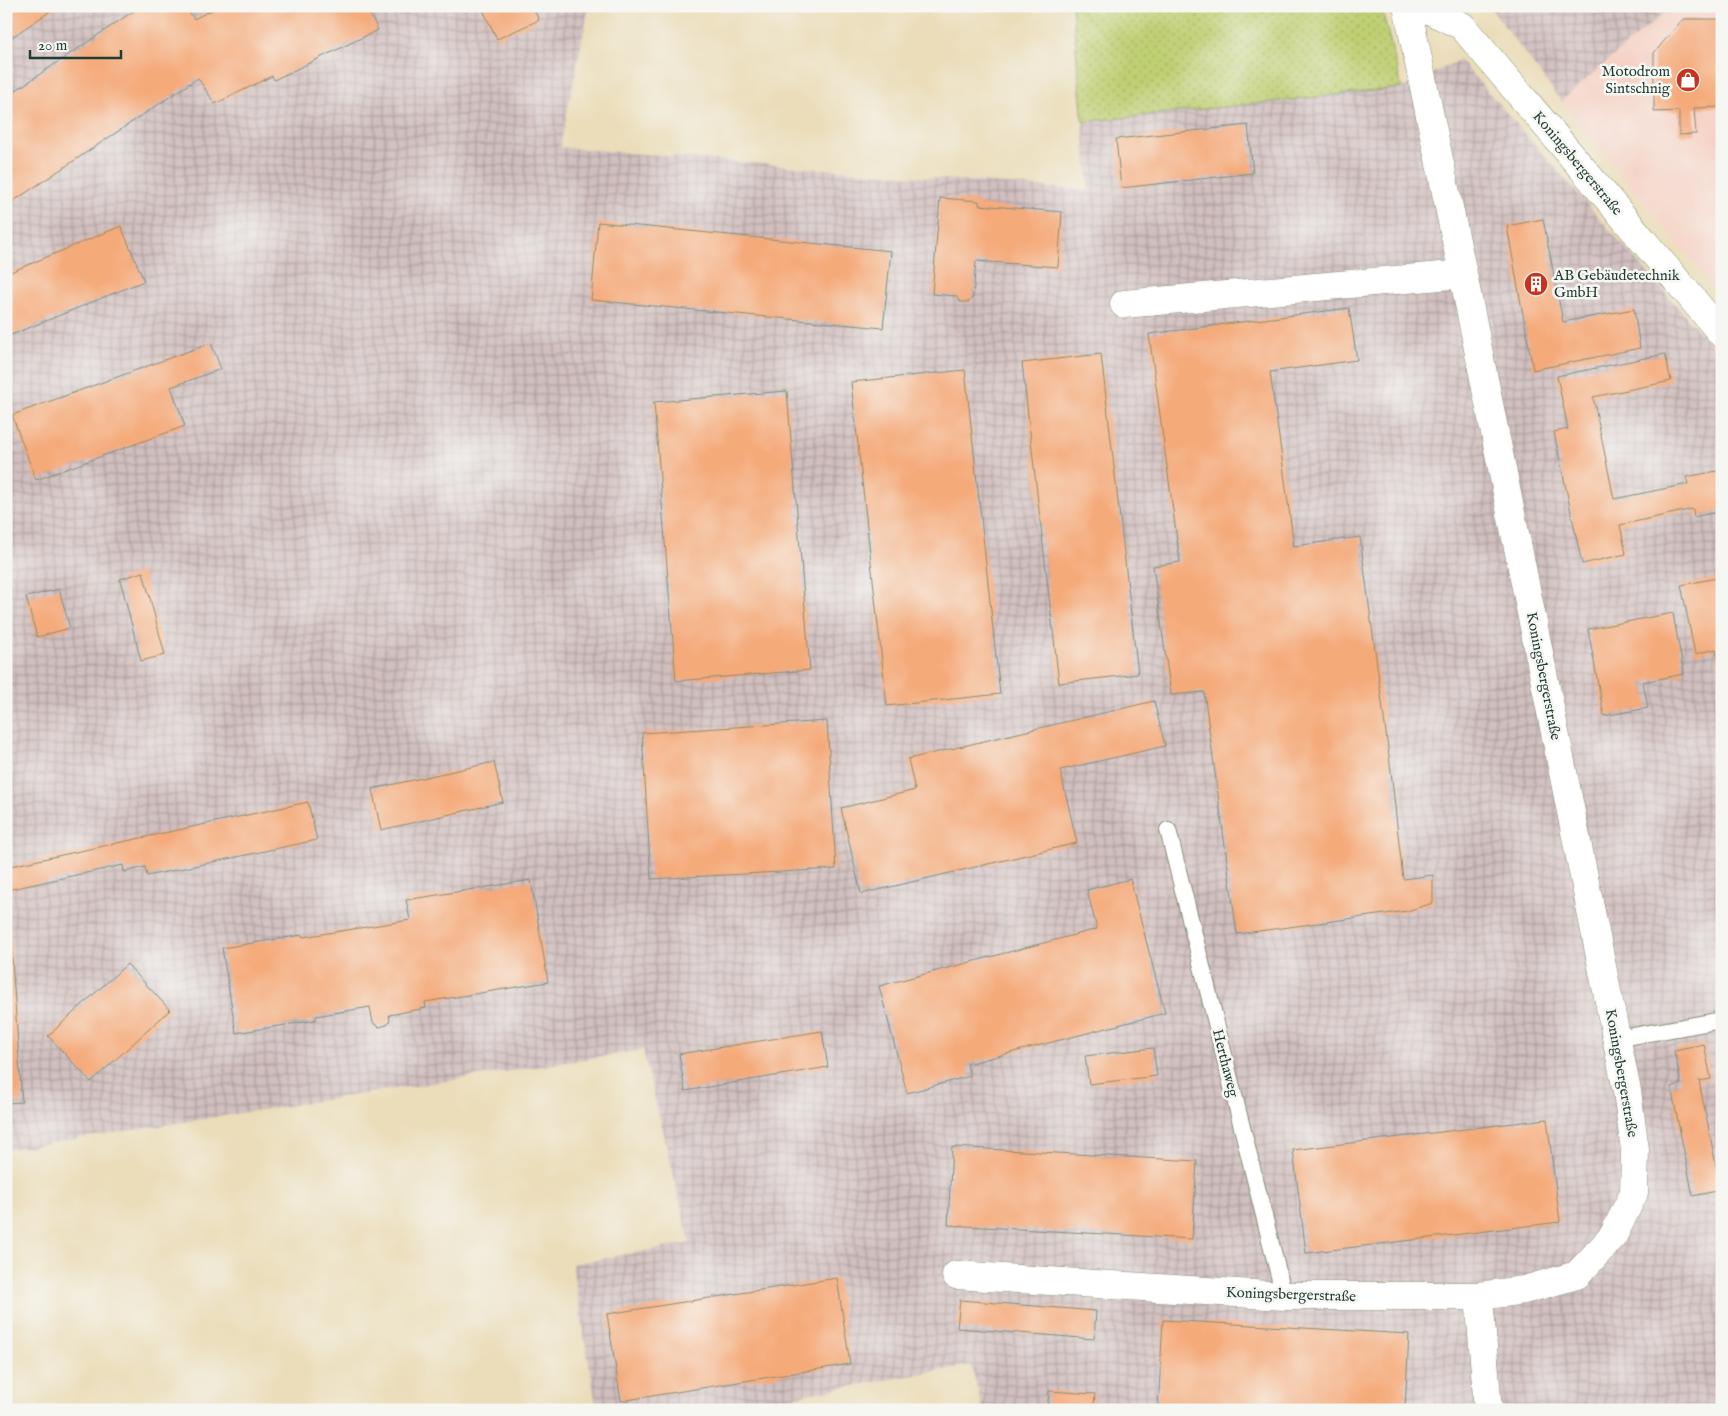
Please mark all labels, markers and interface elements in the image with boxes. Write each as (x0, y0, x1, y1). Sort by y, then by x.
scale bar (30, 28, 121, 60)
text: 20 m (38, 36, 68, 55)
place label: Motodrom Sintschnig (1602, 62, 1671, 98)
shop icon: Motodrom Sintschnig (1675, 67, 1701, 93)
street label: Koningsbergerstraße (1528, 107, 1627, 219)
place label: AB Gebäudetechnik GmbH (1553, 266, 1681, 302)
building icon: AB Gebäudetechnik GmbH (1523, 271, 1549, 297)
street label: Koningsbergerstraße (1522, 610, 1565, 742)
street label: Koningsbergerstraße (1601, 1007, 1642, 1139)
street label: Herthaweg (1208, 1027, 1243, 1100)
street label: Koningsbergerstraße (1226, 1283, 1356, 1306)

